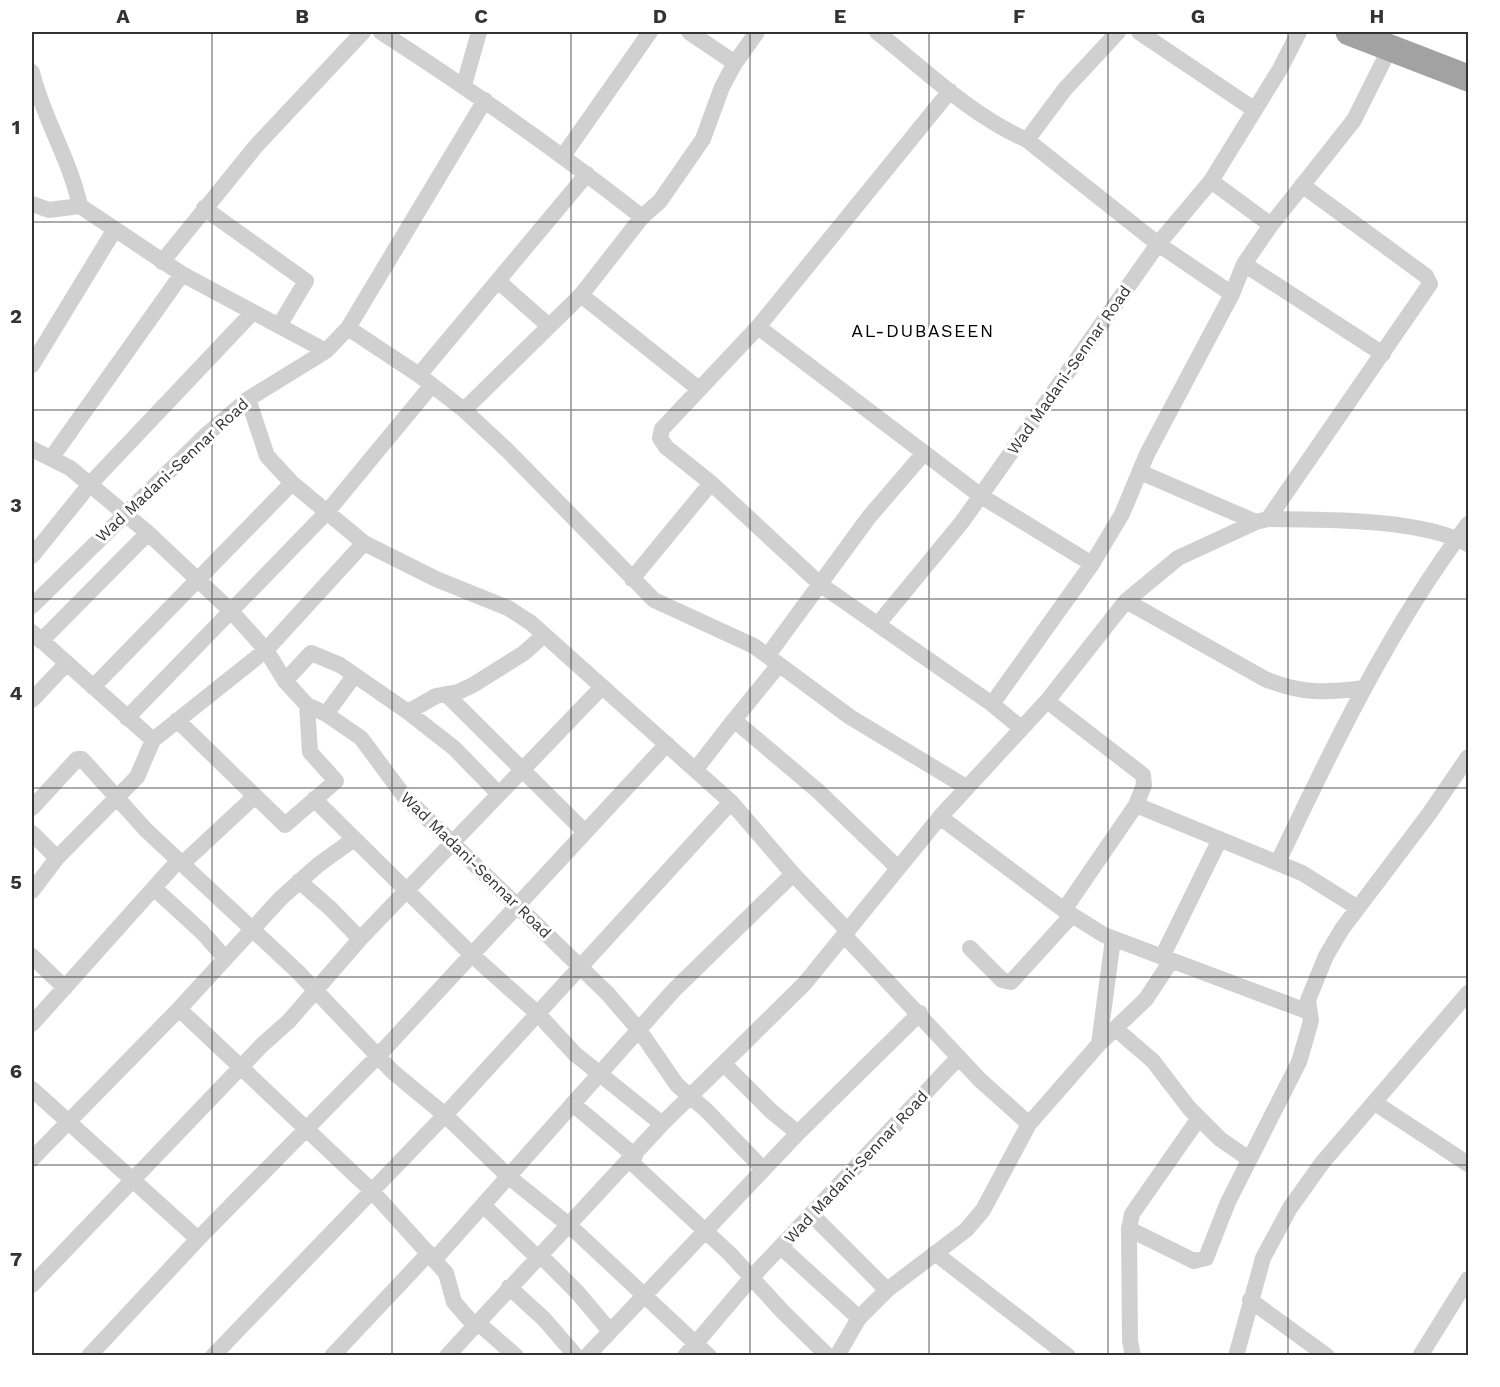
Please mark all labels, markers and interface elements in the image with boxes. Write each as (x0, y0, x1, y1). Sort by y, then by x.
text: A (116, 4, 130, 28)
text: B (295, 4, 309, 28)
text: C (474, 4, 488, 28)
text: D (653, 4, 667, 28)
text: E (834, 4, 846, 28)
text: F (1013, 4, 1025, 28)
text: G (1191, 4, 1205, 28)
text: H (1370, 4, 1384, 28)
text: 1 (12, 115, 20, 139)
street label: Wad Madani-Sennar Road (1003, 282, 1135, 458)
text: 2 (10, 304, 22, 328)
district label: AL-DUBASEEN (851, 320, 995, 341)
street label: Wad Madani-Sennar Road (92, 394, 252, 546)
text: 3 (10, 493, 22, 517)
text: 4 (10, 681, 23, 705)
street label: Wad Madani-Sennar Road (397, 788, 555, 942)
text: 5 (10, 870, 22, 894)
text: 6 (10, 1059, 22, 1083)
street label: Wad Madani-Sennar Road (780, 1087, 932, 1247)
text: 7 (10, 1247, 22, 1271)

